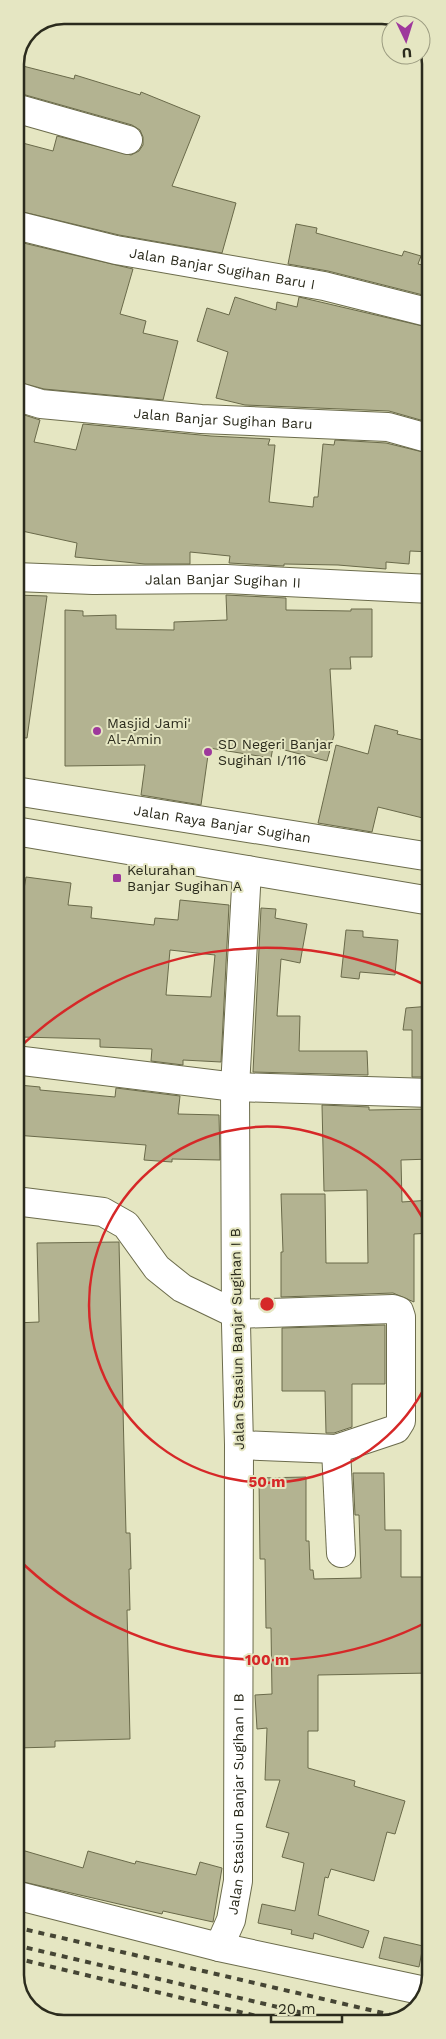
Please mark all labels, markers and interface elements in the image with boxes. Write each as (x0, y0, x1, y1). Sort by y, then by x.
north arrow (381, 15, 431, 65)
text: U (401, 45, 412, 61)
street label: Jalan Banjar Sugihan Baru I (128, 244, 316, 292)
street label: Jalan Banjar Sugihan Baru (133, 405, 313, 432)
street label: Jalan Banjar Sugihan II (145, 571, 301, 591)
place label: Masjid Jami' Al-Amin (107, 715, 191, 747)
marker: Masjid Jami' Al-Amin (91, 725, 103, 737)
place label: SD Negeri Banjar Sugihan I/116 (218, 736, 333, 768)
marker: SD Negeri Banjar Sugihan I/116 (202, 746, 214, 758)
street label: Jalan Raya Banjar Sugihan (133, 802, 312, 846)
place label: Kelurahan Banjar Sugihan A (127, 862, 242, 894)
marker: Kelurahan Banjar Sugihan A (111, 872, 123, 884)
street label: Jalan Stasiun Banjar Sugihan I B (227, 1228, 247, 1450)
centre of rings (258, 1295, 276, 1313)
text: 50 m (249, 1473, 285, 1491)
text: 100 m (245, 1651, 289, 1669)
street label: Jalan Stasiun Banjar Sugihan I B (224, 1693, 246, 1916)
scale bar (271, 1992, 342, 2024)
text: 20 m (278, 2000, 316, 2018)

